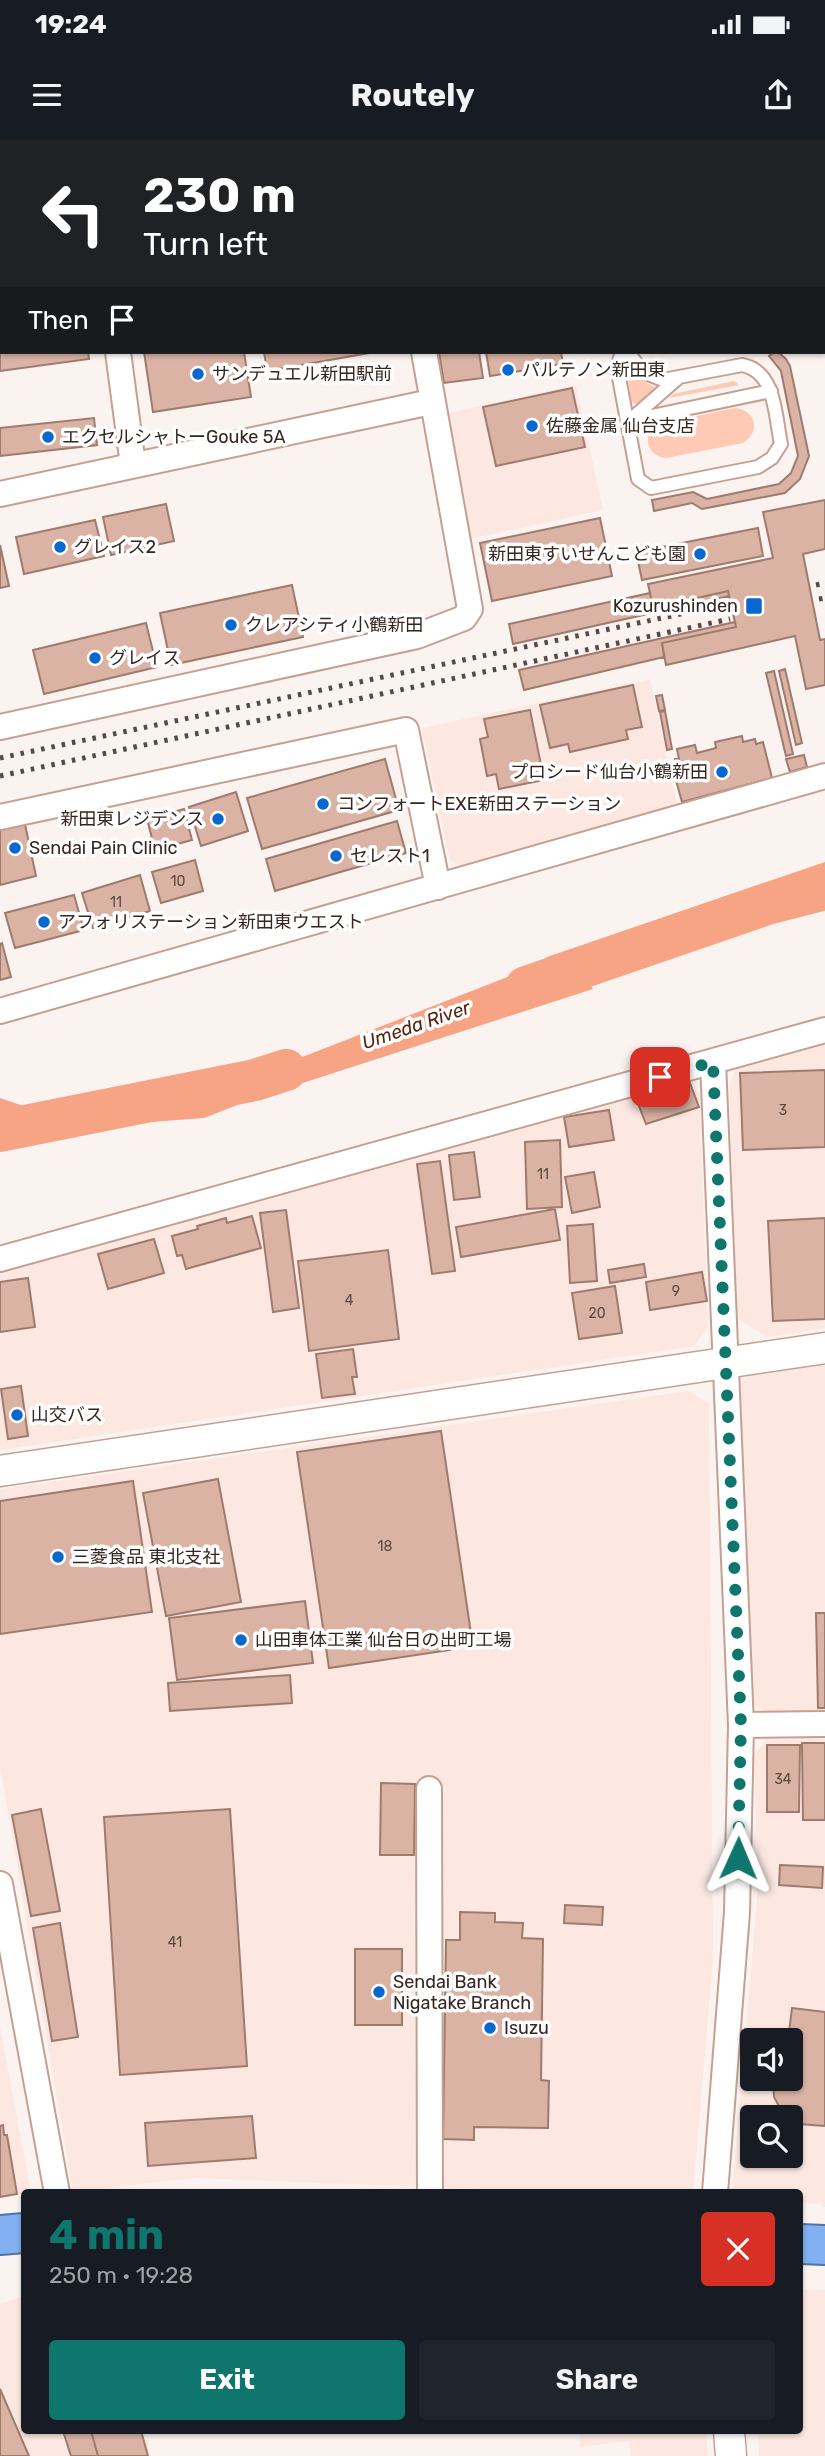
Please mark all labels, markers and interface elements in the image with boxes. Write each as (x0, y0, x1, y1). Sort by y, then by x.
text: 19:24 (35, 9, 107, 40)
icon: menu (28, 76, 66, 114)
text: Routely (350, 76, 475, 114)
icon: share (759, 76, 797, 114)
text: 230 m (143, 166, 296, 224)
icon: left (28, 168, 119, 259)
text: Turn left (143, 225, 268, 263)
icon: arrive (103, 301, 141, 339)
text: Then (28, 305, 89, 336)
place label: パルテノン新田東 (522, 359, 665, 381)
marker: パルテノン新田東 (500, 362, 516, 378)
place label: サンデュエル新田駅前 (212, 363, 392, 385)
marker: サンデュエル新田駅前 (190, 366, 206, 382)
place label: 佐藤金属 仙台支店 (546, 415, 694, 437)
marker: 佐藤金属 仙台支店 (524, 418, 540, 434)
place label: エクセルシャトーGouke 5A (62, 426, 286, 448)
marker: エクセルシャトーGouke 5A (40, 429, 56, 445)
place label: グレイス2 (74, 536, 156, 558)
marker: グレイス2 (52, 539, 68, 555)
place label: 新田東すいせんこども園 (488, 543, 686, 565)
marker: 新田東すいせんこども園 (692, 546, 708, 562)
place label: Kozurushinden (613, 595, 738, 617)
marker: Kozurushinden (744, 596, 764, 616)
place label: クレアシティ小鶴新田 (245, 614, 423, 636)
marker: クレアシティ小鶴新田 (223, 617, 239, 633)
place label: グレイス (109, 647, 180, 669)
marker: グレイス (87, 650, 103, 666)
place label: プロシード仙台小鶴新田 (510, 761, 708, 783)
marker: プロシード仙台小鶴新田 (714, 764, 730, 780)
place label: コンフォートEXE新田ステーション (337, 793, 621, 815)
marker: コンフォートEXE新田ステーション (315, 796, 331, 812)
place label: 新田東レジデンス (60, 808, 204, 830)
marker: 新田東レジデンス (210, 811, 226, 827)
place label: Sendai Pain Clinic (29, 837, 178, 859)
marker: Sendai Pain Clinic (7, 840, 23, 856)
place label: セレスト1 (350, 845, 430, 867)
marker: セレスト1 (328, 848, 344, 864)
house number: 10 (171, 873, 186, 890)
house number: 11 (110, 894, 122, 911)
place label: アフォリステーション新田東ウエスト (58, 911, 364, 933)
marker: アフォリステーション新田東ウエスト (36, 914, 52, 930)
water label: Umeda River (359, 995, 474, 1054)
pin (630, 1047, 690, 1107)
icon: arrive (641, 1058, 679, 1096)
house number: 3 (779, 1102, 787, 1119)
house number: 11 (537, 1166, 549, 1183)
house number: 9 (672, 1283, 680, 1300)
house number: 4 (345, 1292, 354, 1309)
house number: 20 (588, 1305, 606, 1322)
place label: 山交バス (31, 1404, 103, 1426)
marker: 山交バス (9, 1407, 25, 1423)
house number: 18 (378, 1538, 393, 1555)
place label: 三菱食品 東北支社 (72, 1546, 220, 1568)
marker: 三菱食品 東北支社 (50, 1549, 66, 1565)
place label: 山田車体工業 仙台日の出町工場 (255, 1629, 511, 1651)
marker: 山田車体工業 仙台日の出町工場 (233, 1632, 249, 1648)
house number: 34 (774, 1771, 792, 1788)
position arrow (701, 1821, 775, 1895)
house number: 41 (168, 1934, 182, 1951)
place label: Sendai Bank Nigatake Branch (393, 1971, 531, 2014)
marker: Sendai Bank Nigatake Branch (371, 1984, 387, 2000)
place label: Isuzu (504, 2017, 549, 2039)
marker: Isuzu (482, 2020, 498, 2036)
map controls (740, 2028, 803, 2168)
button: sound (740, 2028, 803, 2091)
button: search (740, 2105, 803, 2168)
text: 4 min (49, 2210, 164, 2260)
button: close (701, 2212, 775, 2286)
text: 250 m · 19:28 (49, 2261, 193, 2289)
button: Exit (49, 2340, 405, 2420)
button: Share (419, 2340, 775, 2420)

